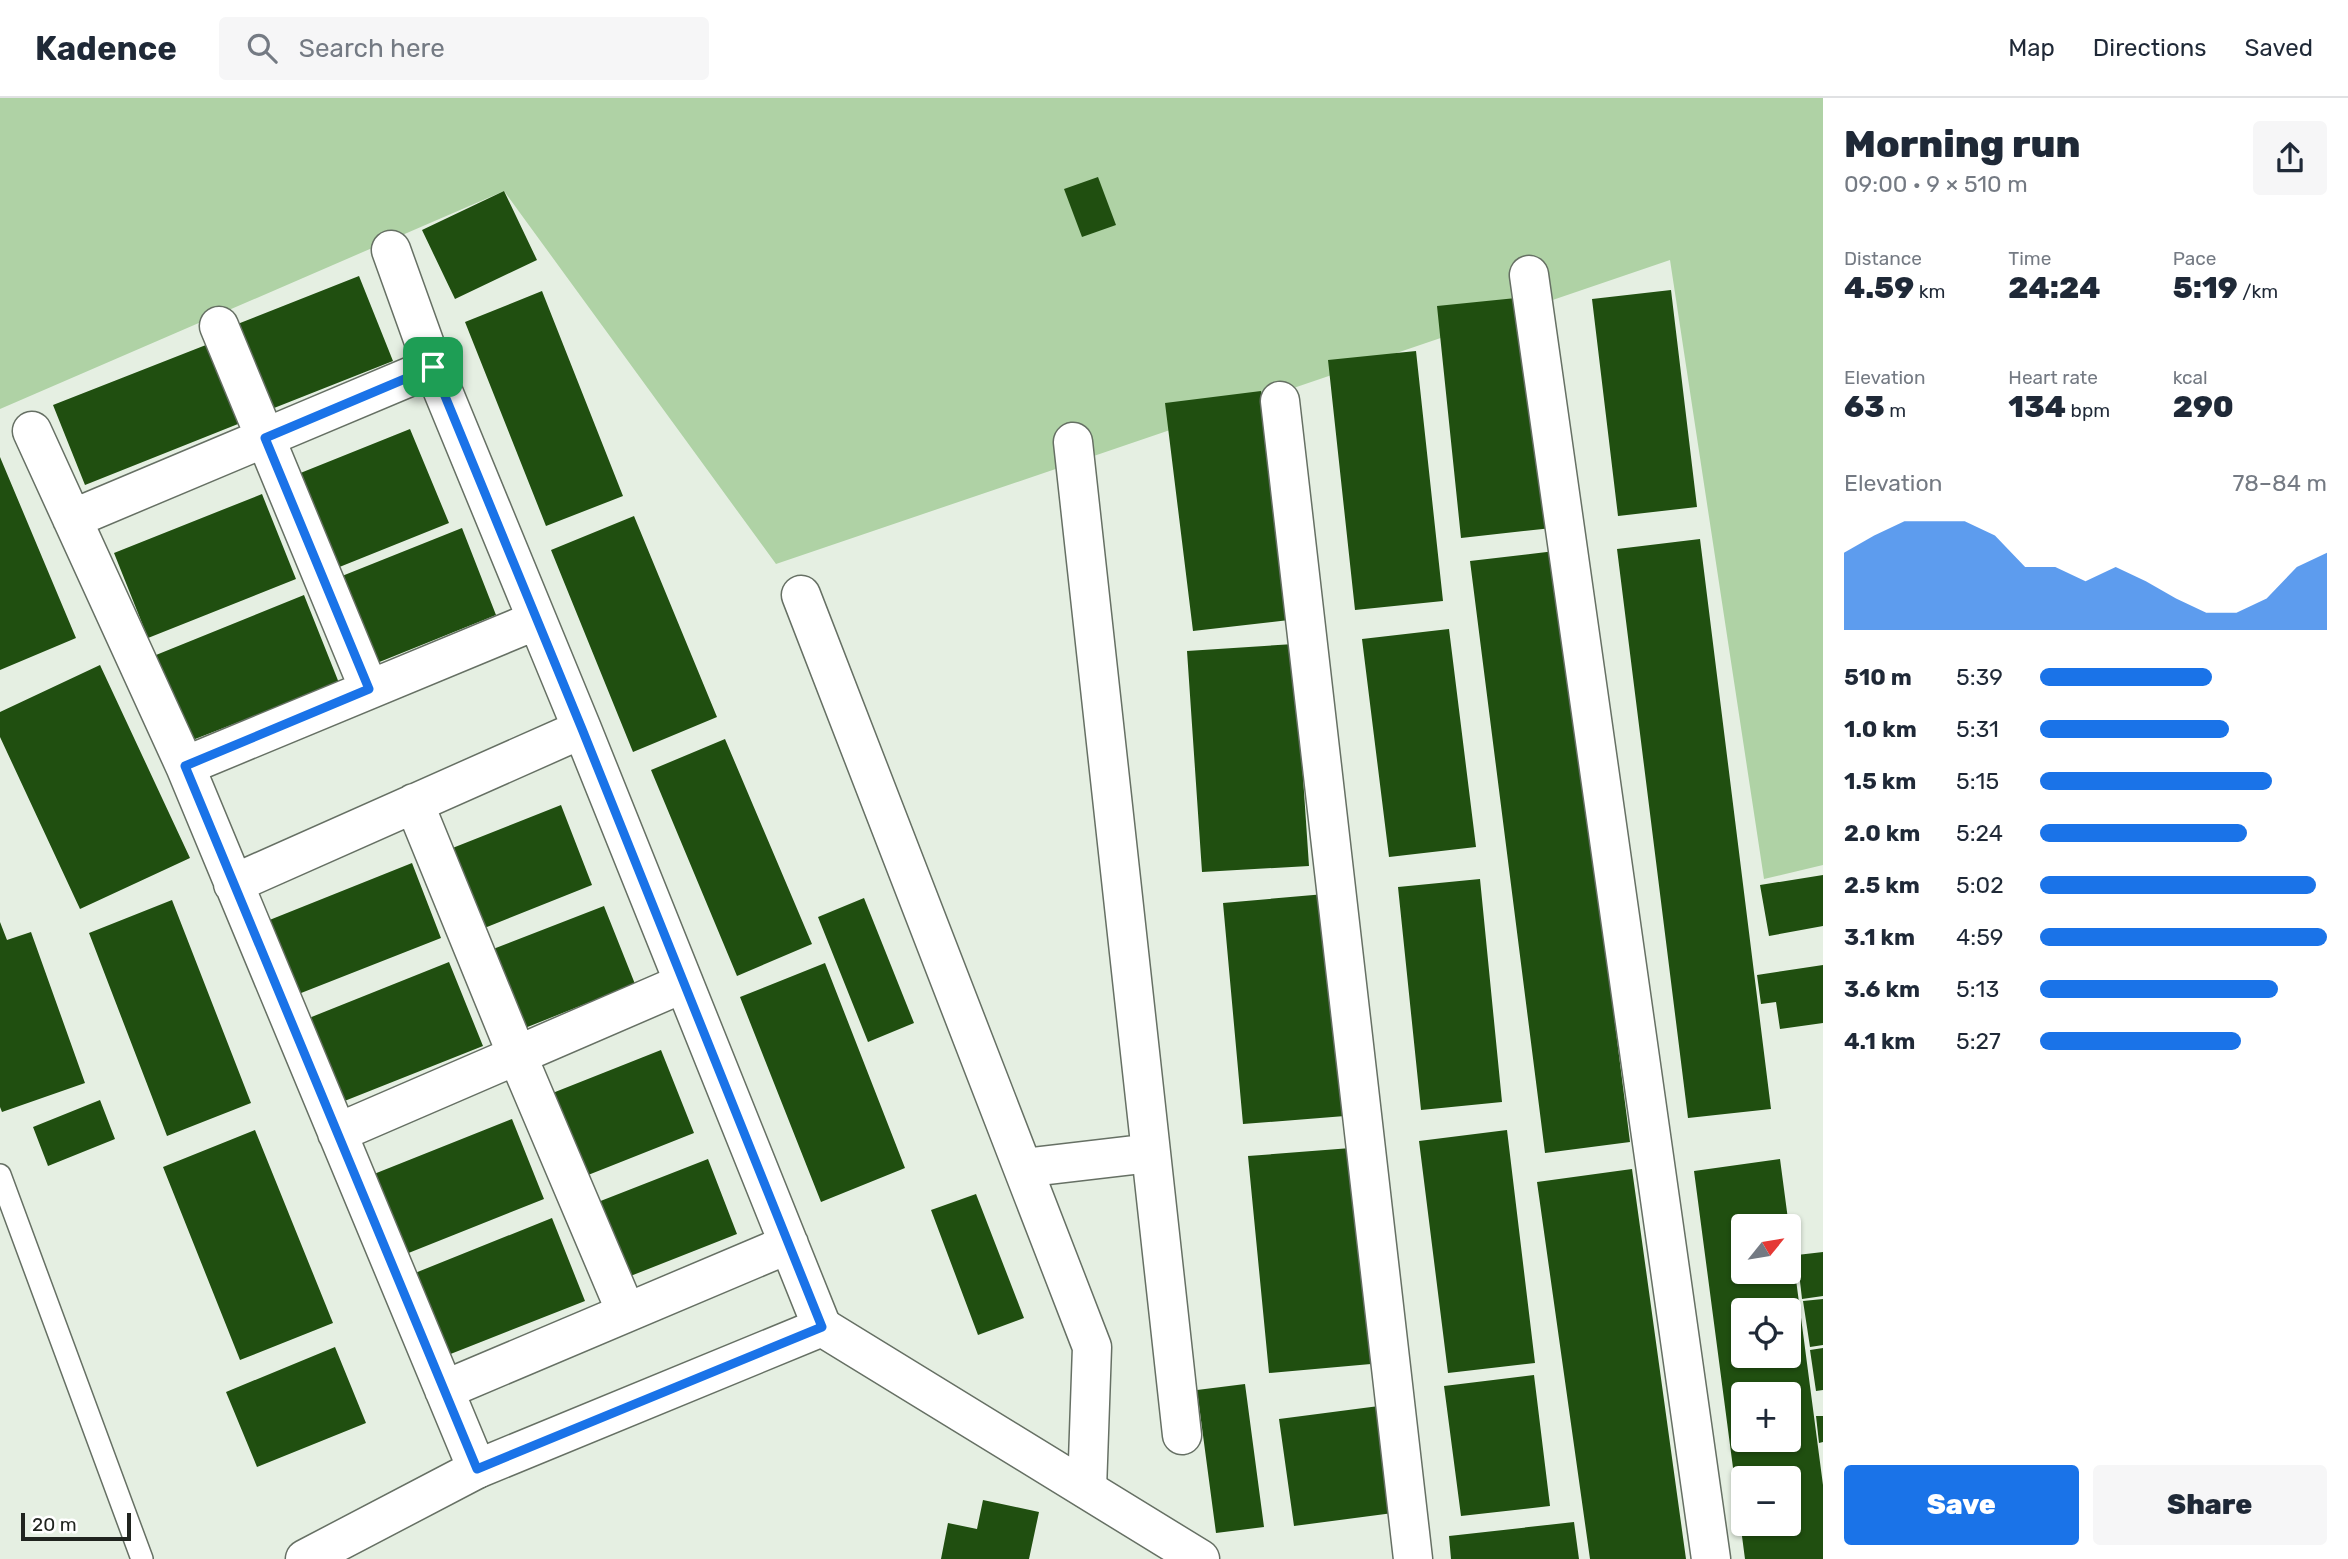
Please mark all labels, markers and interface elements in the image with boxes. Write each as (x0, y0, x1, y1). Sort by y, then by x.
search box (219, 17, 709, 80)
text: Kadence (35, 29, 177, 68)
icon: search (243, 29, 281, 67)
text: Search here (299, 33, 445, 64)
text: Map (2008, 34, 2055, 62)
text: Directions (2093, 34, 2206, 62)
text: Saved (2244, 34, 2313, 62)
text: Morning run (1844, 121, 2081, 167)
button: share (2253, 121, 2327, 195)
text: 09:00 · 9 × 510 m (1844, 170, 2028, 198)
text: Distance (1844, 247, 1922, 270)
text: Time (2008, 247, 2051, 270)
text: Pace (2173, 247, 2216, 270)
text: 4.59 (1844, 270, 1914, 306)
text: 24:24 (2008, 270, 2101, 306)
text: 5:19 (2173, 270, 2238, 306)
text: km (1914, 280, 1945, 303)
text: /km (2238, 280, 2278, 303)
pin (403, 337, 463, 397)
icon: arrive (414, 348, 452, 386)
text: Elevation (1844, 366, 1925, 389)
text: Heart rate (2008, 366, 2098, 389)
text: kcal (2173, 366, 2208, 389)
text: 63 (1844, 389, 1885, 425)
text: 134 (2008, 389, 2066, 425)
text: 290 (2173, 389, 2234, 425)
text: m (1885, 399, 1906, 422)
text: bpm (2066, 399, 2110, 422)
text: Elevation (1844, 469, 1943, 497)
text: 78–84 m (2232, 469, 2327, 497)
text: 510 m (1844, 663, 1912, 691)
text: 5:39 (1956, 663, 2003, 691)
text: 1.0 km (1844, 715, 1917, 743)
text: 5:31 (1956, 715, 1999, 743)
text: 1.5 km (1844, 767, 1916, 795)
text: 5:15 (1956, 767, 1999, 795)
text: 2.0 km (1844, 819, 1920, 847)
text: 5:24 (1956, 819, 2003, 847)
text: 2.5 km (1844, 871, 1920, 899)
text: 5:02 (1956, 871, 2004, 899)
text: 3.1 km (1844, 923, 1915, 951)
text: 4:59 (1956, 923, 2003, 951)
text: 3.6 km (1844, 975, 1920, 1003)
text: 5:13 (1956, 975, 1999, 1003)
text: 4.1 km (1844, 1027, 1915, 1055)
text: 5:27 (1956, 1027, 2001, 1055)
north arrow (1731, 1214, 1801, 1284)
map controls (1731, 1214, 1801, 1536)
button: locate (1731, 1298, 1801, 1368)
button: + (1731, 1382, 1801, 1452)
button: Save (1844, 1465, 2079, 1545)
button: Share (2093, 1465, 2327, 1545)
button: − (1731, 1466, 1801, 1536)
scale bar (21, 1510, 131, 1542)
text: 20 m (32, 1513, 77, 1536)

